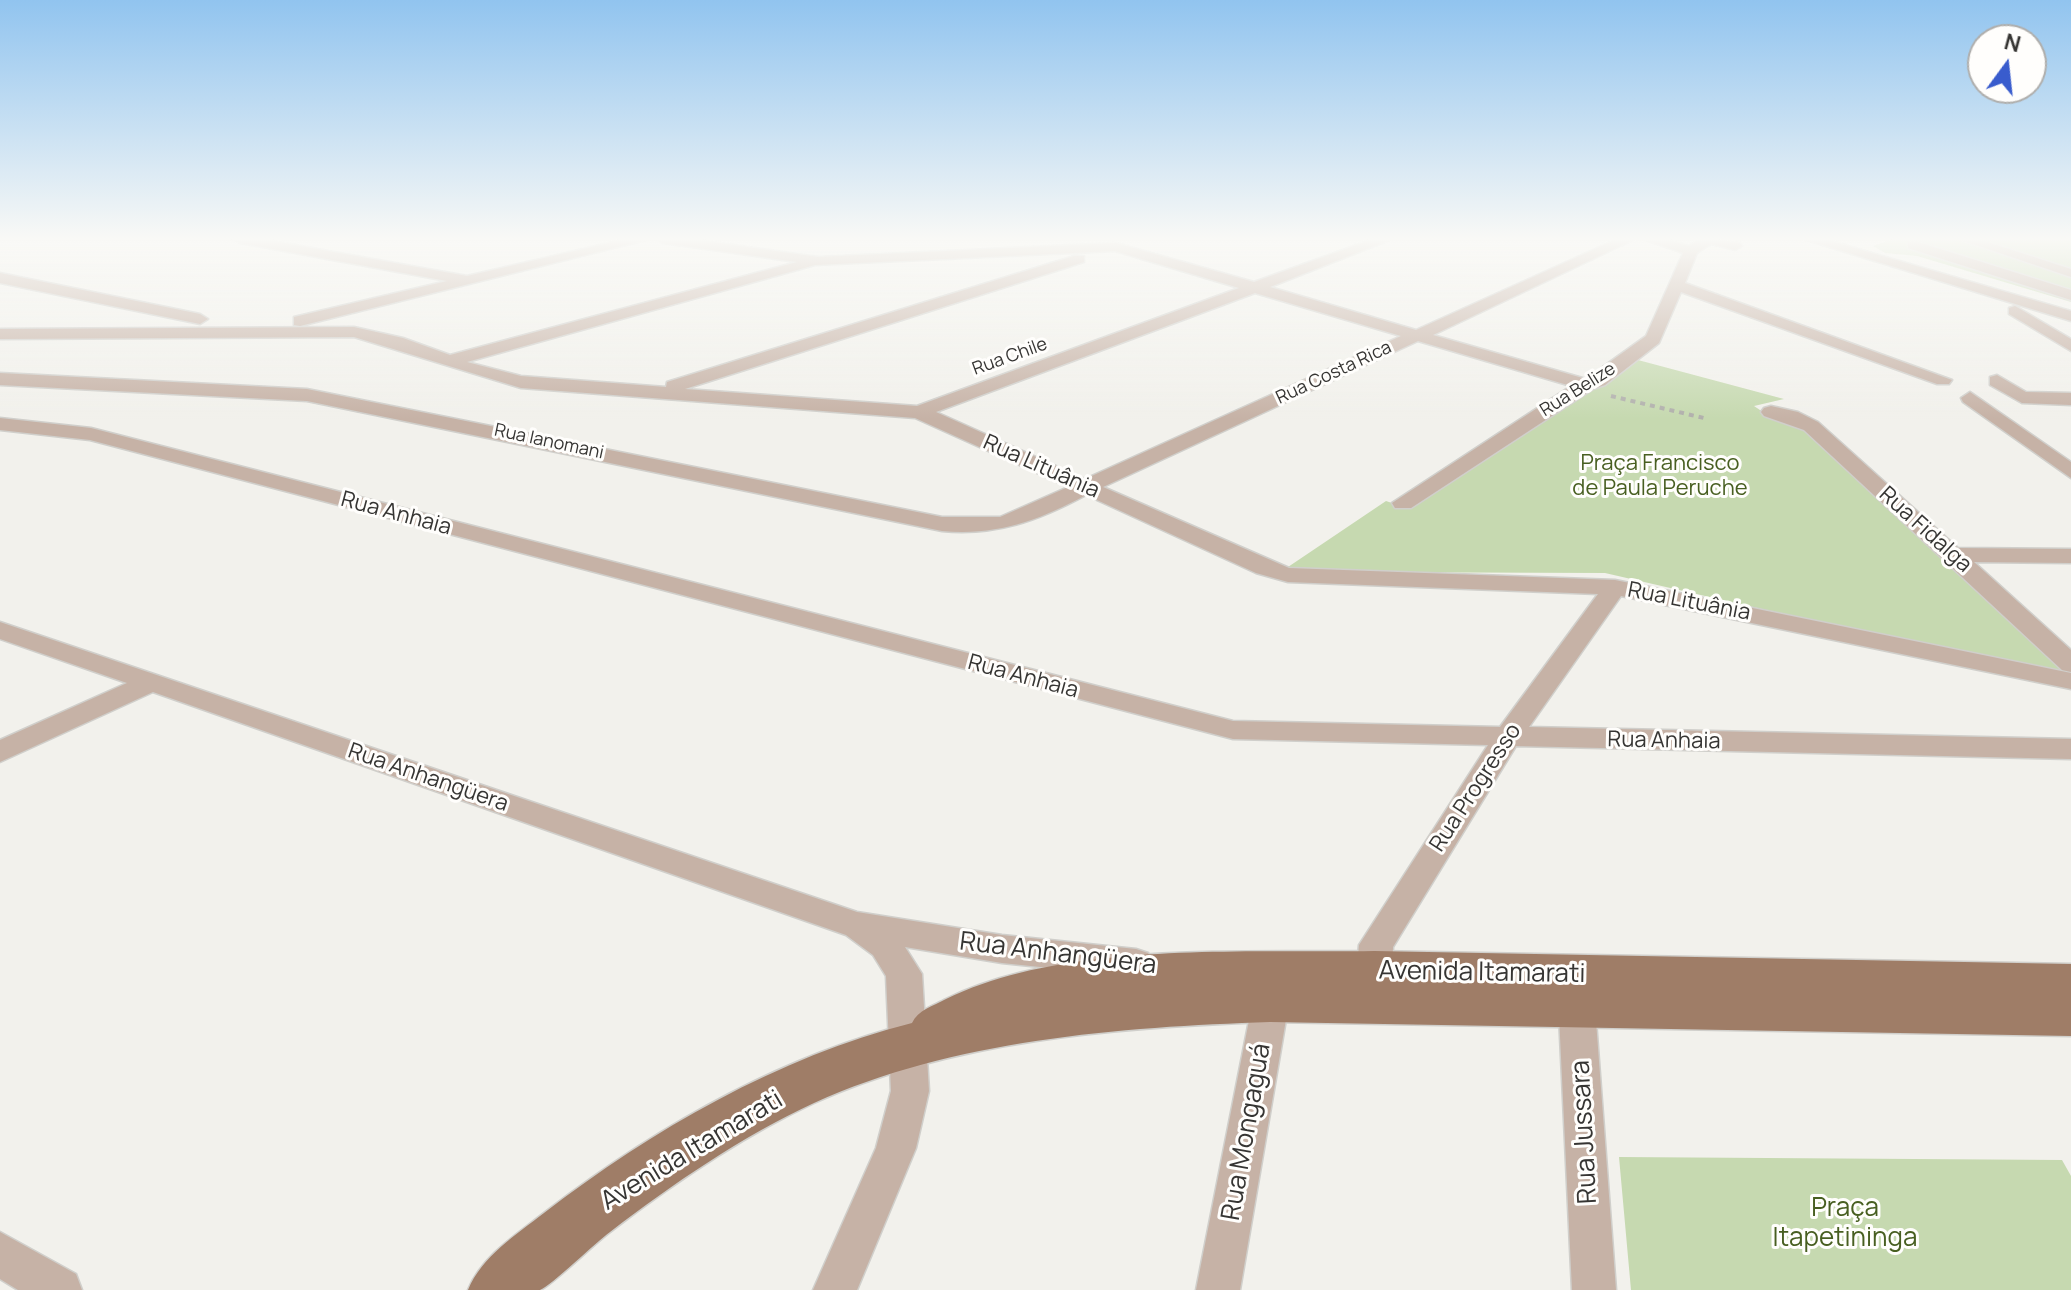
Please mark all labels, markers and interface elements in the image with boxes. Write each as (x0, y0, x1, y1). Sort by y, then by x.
north arrow (1967, 24, 2047, 104)
text: N (2001, 26, 2024, 59)
street label: Rua Chile (970, 333, 1050, 381)
street label: Rua Costa Rica (1273, 337, 1395, 409)
street label: Rua Belize (1536, 358, 1620, 422)
street label: Rua Ianomani (492, 420, 606, 464)
street label: Rua Lituânia (979, 430, 1103, 504)
park label: Praça Francisco de Paula Peruche (1572, 451, 1748, 502)
street label: Rua Fidalga (1873, 482, 1977, 578)
street label: Rua Anhaia (338, 487, 454, 541)
street label: Rua Lituânia (1625, 577, 1753, 627)
street label: Rua Anhaia (965, 650, 1081, 704)
street label: Rua Progresso (1425, 719, 1527, 857)
street label: Rua Anhaia (1607, 727, 1721, 755)
street label: Rua Anhangüera (344, 738, 512, 818)
street label: Rua Anhangüera (958, 926, 1158, 982)
street label: Avenida Itamarati (1378, 956, 1586, 990)
street label: Rua Mongaguá (1216, 1041, 1278, 1223)
street label: Rua Jussara (1566, 1059, 1604, 1205)
street label: Avenida Itamarati (595, 1084, 789, 1218)
park label: Praça Itapetininga (1773, 1193, 1917, 1254)

